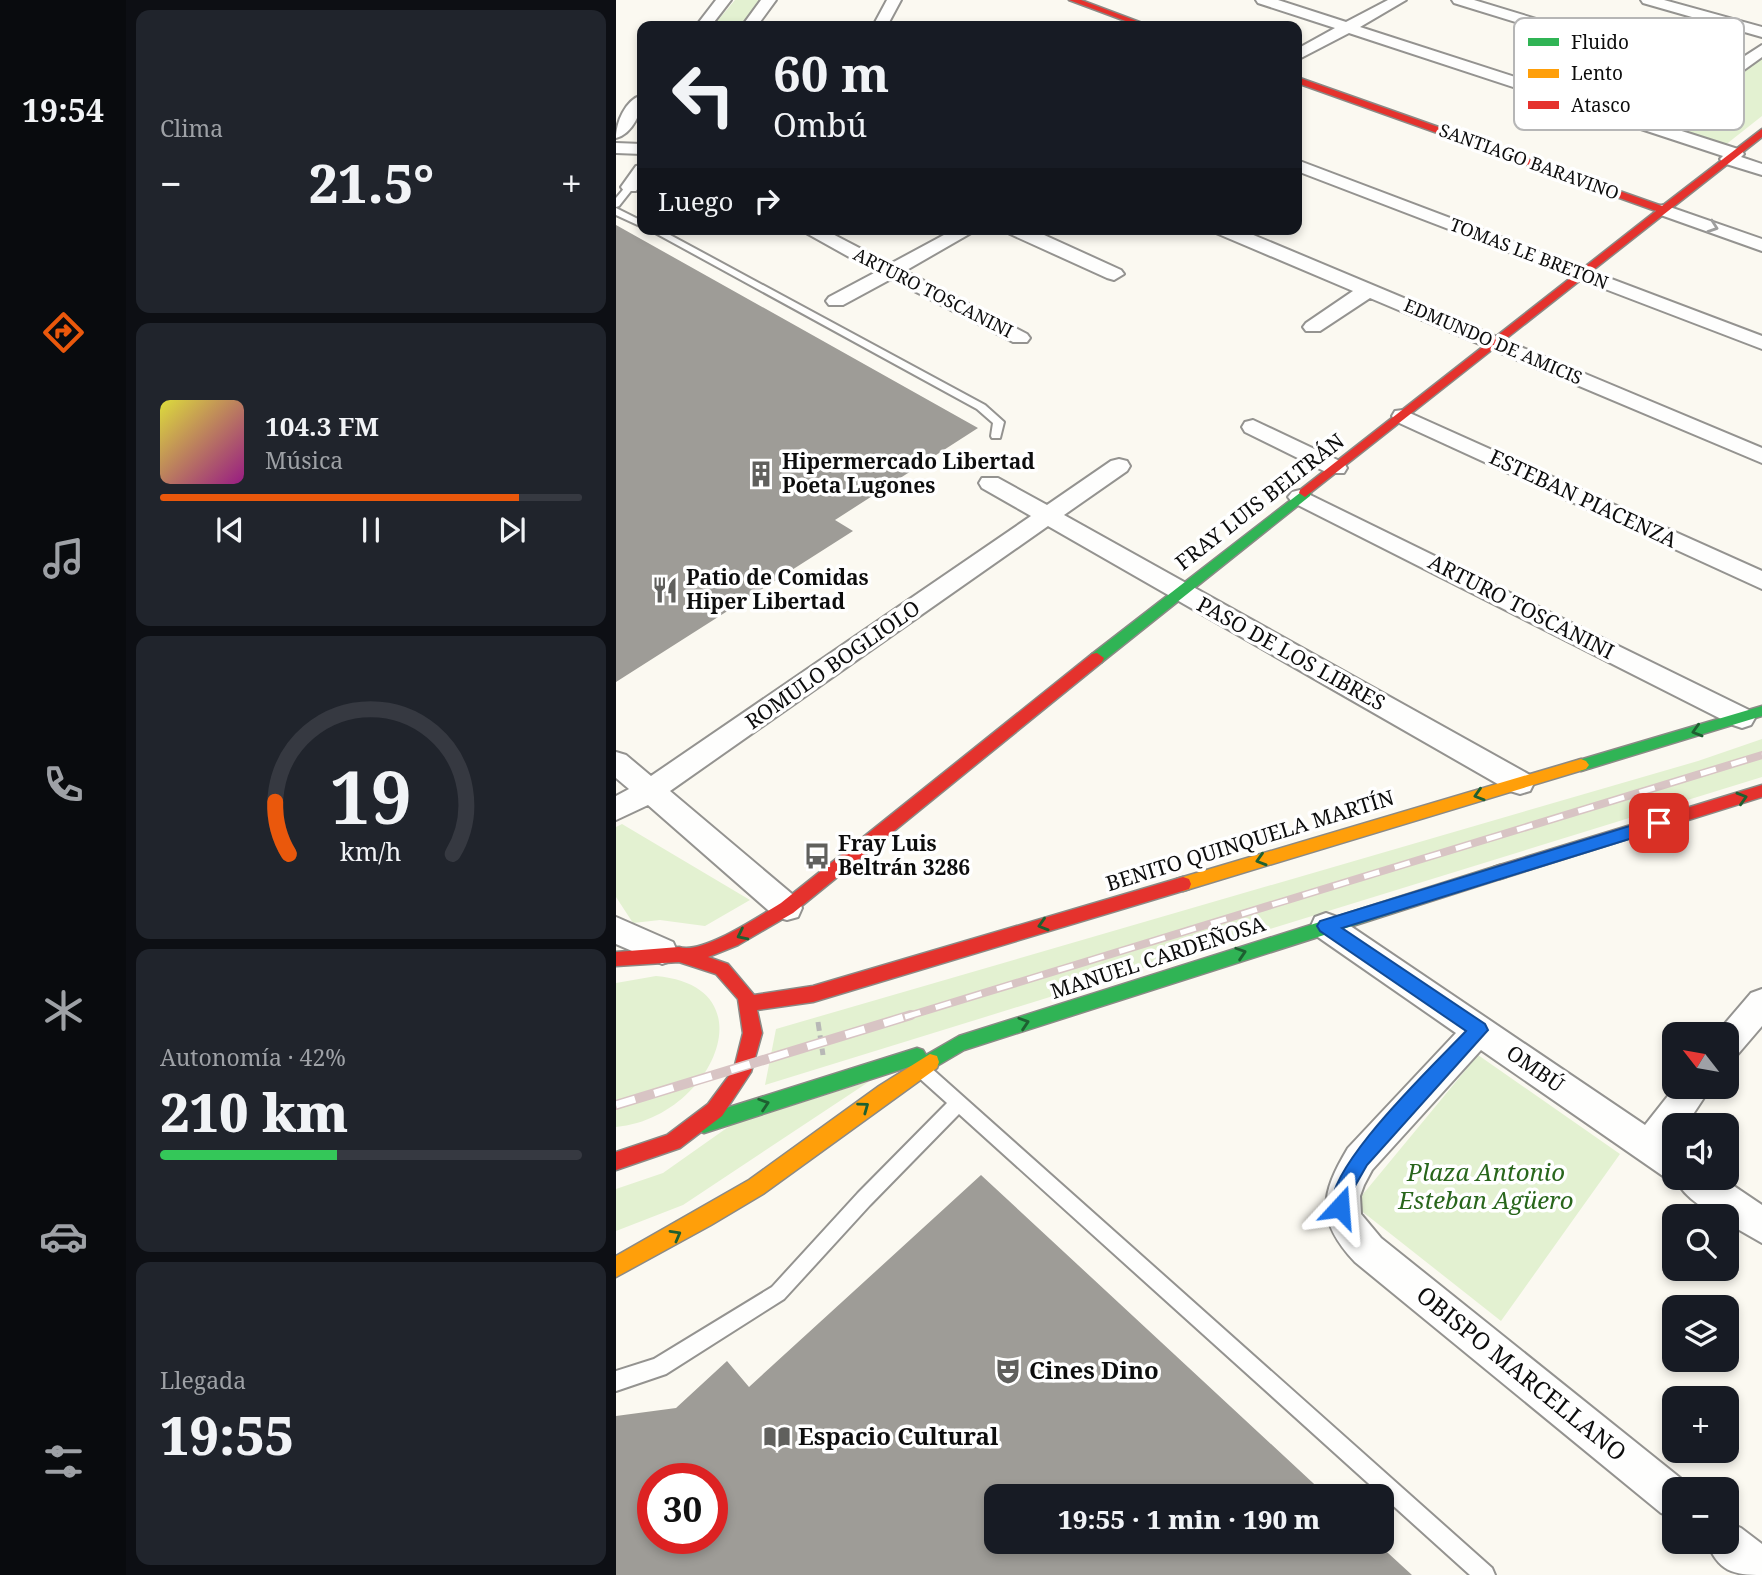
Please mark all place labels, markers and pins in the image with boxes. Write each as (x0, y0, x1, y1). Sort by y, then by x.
place label: Hipermercado Libertad Poeta Lugones (782, 447, 1035, 499)
building icon: Hipermercado Libertad Poeta Lugones (746, 459, 776, 489)
place label: Patio de Comidas Hiper Libertad (686, 563, 869, 615)
restaurant icon: Patio de Comidas Hiper Libertad (650, 575, 680, 605)
pin (1629, 793, 1689, 853)
place label: Fray Luis Beltrán 3286 (838, 829, 970, 881)
bus stop icon: Fray Luis Beltrán 3286 (802, 841, 832, 871)
place label: Cines Dino (1029, 1353, 1159, 1386)
theatre icon: Cines Dino (993, 1356, 1023, 1386)
place label: Espacio Cultural (798, 1419, 999, 1452)
library icon: Espacio Cultural (762, 1422, 792, 1452)

